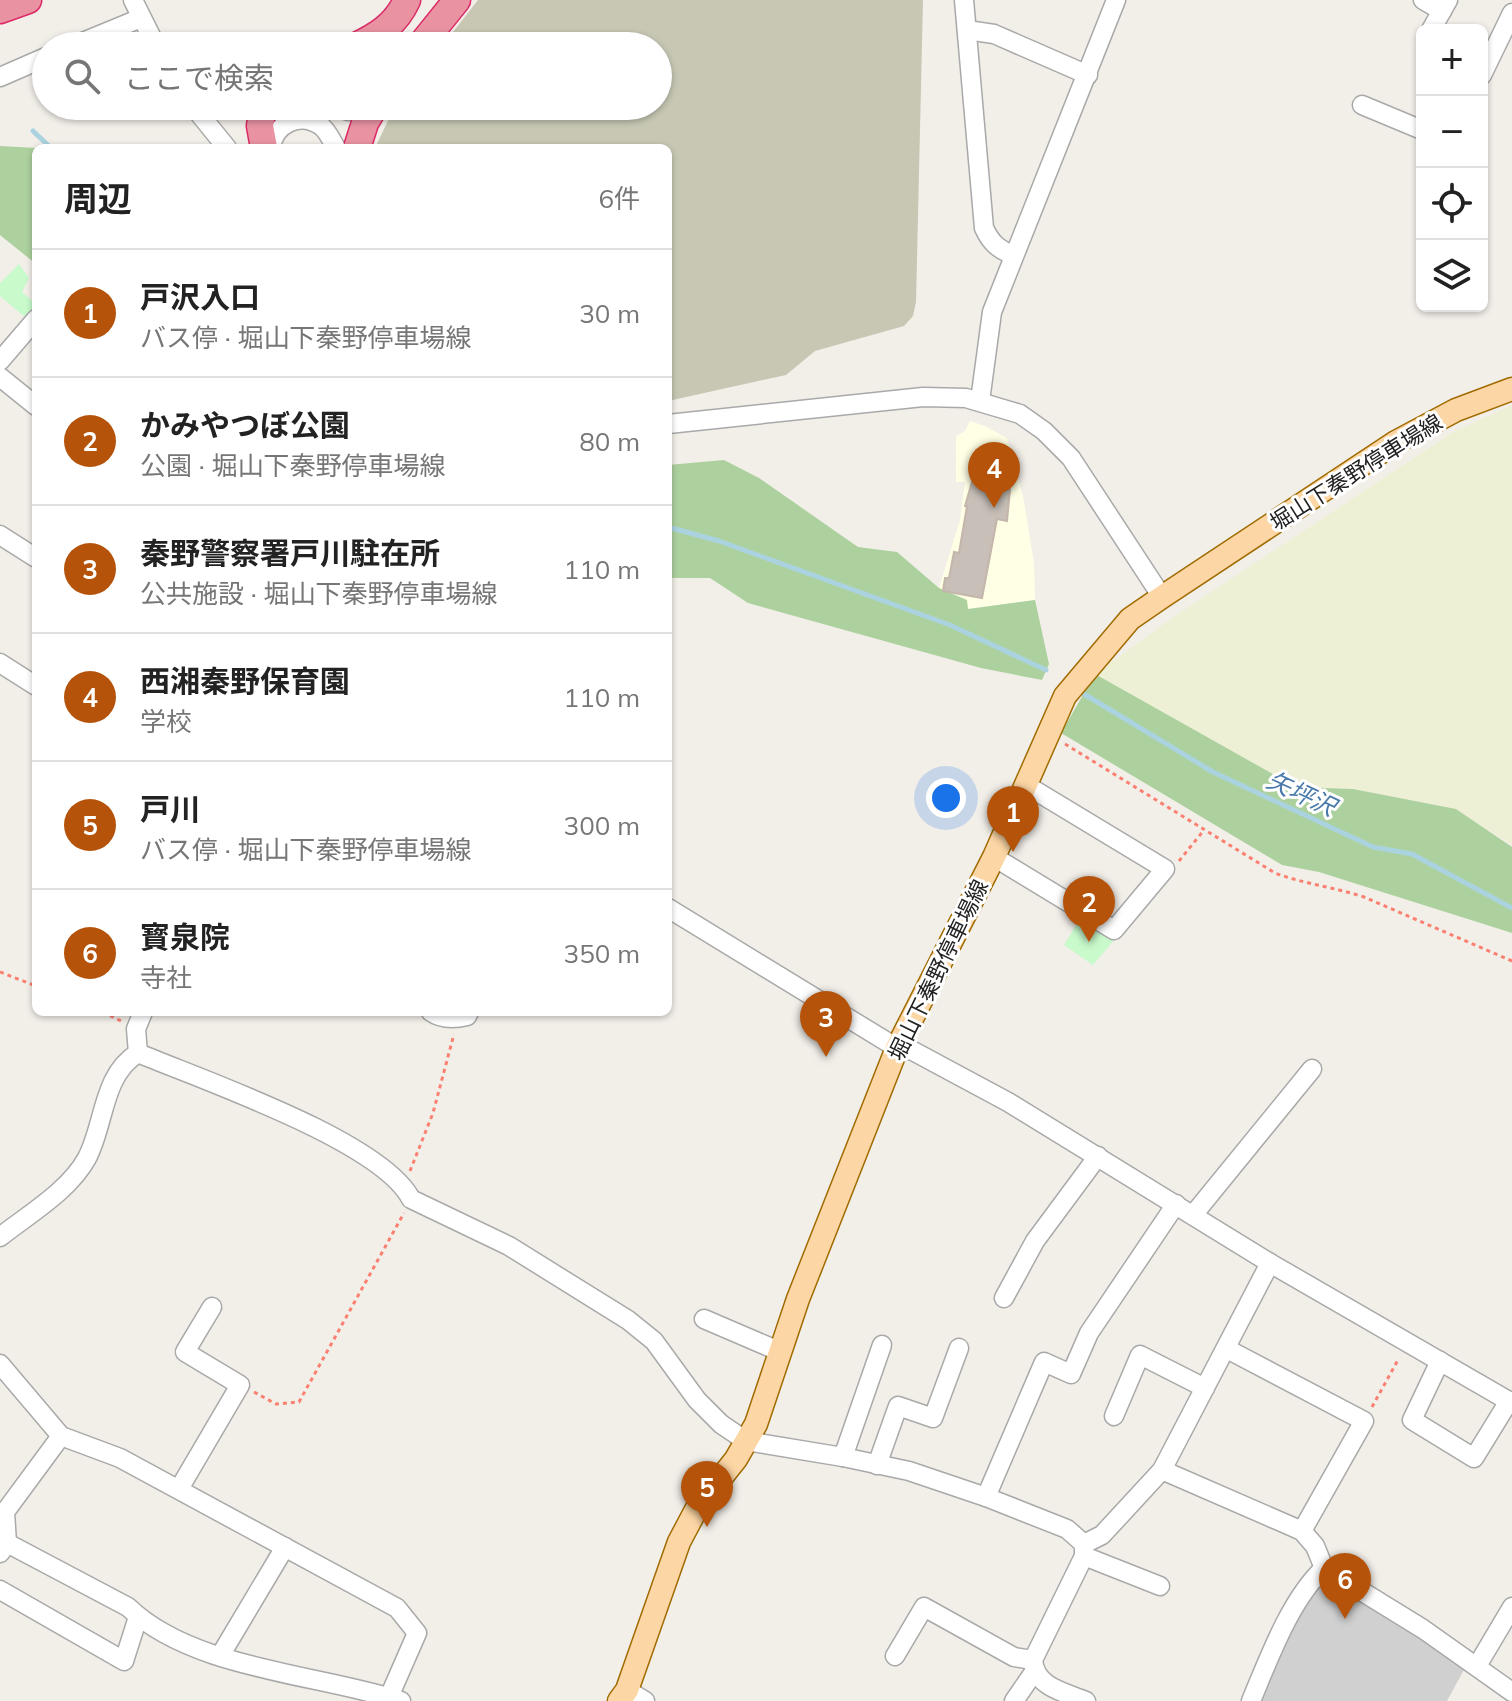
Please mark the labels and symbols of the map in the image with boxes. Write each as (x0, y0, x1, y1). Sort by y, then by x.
street label: 堀山下秦野停車場線 (1265, 408, 1447, 536)
pin: 4 (968, 442, 1020, 508)
water label: 矢坪沢 (1262, 764, 1343, 823)
your location (926, 778, 966, 818)
pin: 1 (987, 786, 1039, 852)
street label: 堀山下秦野停車場線 (882, 875, 994, 1065)
pin: 2 (1063, 876, 1115, 942)
pin: 3 (800, 991, 852, 1057)
pin: 5 (681, 1461, 733, 1527)
pin: 6 (1319, 1553, 1371, 1619)

